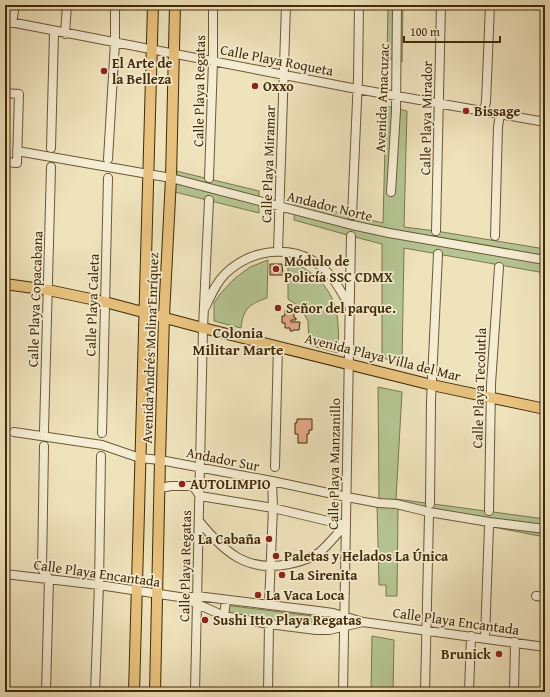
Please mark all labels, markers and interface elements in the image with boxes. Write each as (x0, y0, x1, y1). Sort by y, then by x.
scale bar (404, 18, 500, 44)
text: 100 m (410, 23, 440, 40)
street label: Calle Playa Regatas (188, 35, 210, 147)
street label: Calle Playa Roqueta (219, 39, 336, 81)
street label: Avenida Amacuzac (370, 43, 394, 153)
place label: El Arte de la Belleza (112, 53, 173, 89)
street label: Calle Playa Mirador (415, 60, 437, 175)
marker: El Arte de la Belleza (99, 66, 109, 76)
place label: Oxxo (263, 76, 294, 96)
marker: Oxxo (250, 81, 260, 91)
place label: Bissage (474, 101, 521, 121)
street label: Calle Playa Miramar (256, 105, 280, 223)
marker: Bissage (461, 106, 471, 116)
street label: Andador Norte (285, 186, 375, 226)
street label: Calle Playa Copacabana (23, 230, 47, 367)
place label: Módulo de Policía SSC CDMX (284, 251, 393, 287)
street label: Avenida Andrés Molina Enríquez (137, 252, 163, 444)
street label: Calle Playa Caleta (80, 253, 104, 357)
marker: Módulo de Policía SSC CDMX (271, 264, 281, 274)
place label: Señor del parque. (286, 298, 396, 318)
marker: Señor del parque. (273, 303, 283, 313)
district label: Colonia Militar Marte (193, 322, 283, 360)
street label: Calle Playa Tecolutla (467, 327, 491, 449)
street label: Avenida Playa Villa del Mar (303, 328, 463, 386)
street label: Calle Playa Manzanillo (323, 398, 345, 530)
street label: Andador Sur (185, 442, 261, 476)
place label: AUTOLIMPIO (190, 474, 271, 494)
marker: AUTOLIMPIO (177, 479, 187, 489)
street label: Calle Playa Regatas (174, 510, 196, 622)
place label: La Cabaña (198, 529, 262, 549)
marker: La Cabaña (264, 534, 274, 544)
place label: Paletas y Helados La Única (284, 546, 449, 566)
marker: Paletas y Helados La Única (271, 551, 281, 561)
street label: Calle Playa Encantada (32, 554, 162, 592)
place label: La Sirenita (290, 565, 358, 585)
marker: La Sirenita (277, 570, 287, 580)
place label: La Vaca Loca (266, 585, 345, 605)
marker: La Vaca Loca (253, 590, 263, 600)
street label: Calle Playa Encantada (391, 602, 521, 640)
place label: Sushi Itto Playa Regatas (213, 610, 361, 630)
marker: Sushi Itto Playa Regatas (200, 615, 210, 625)
place label: Brunick (441, 644, 492, 664)
marker: Brunick (494, 649, 504, 659)

